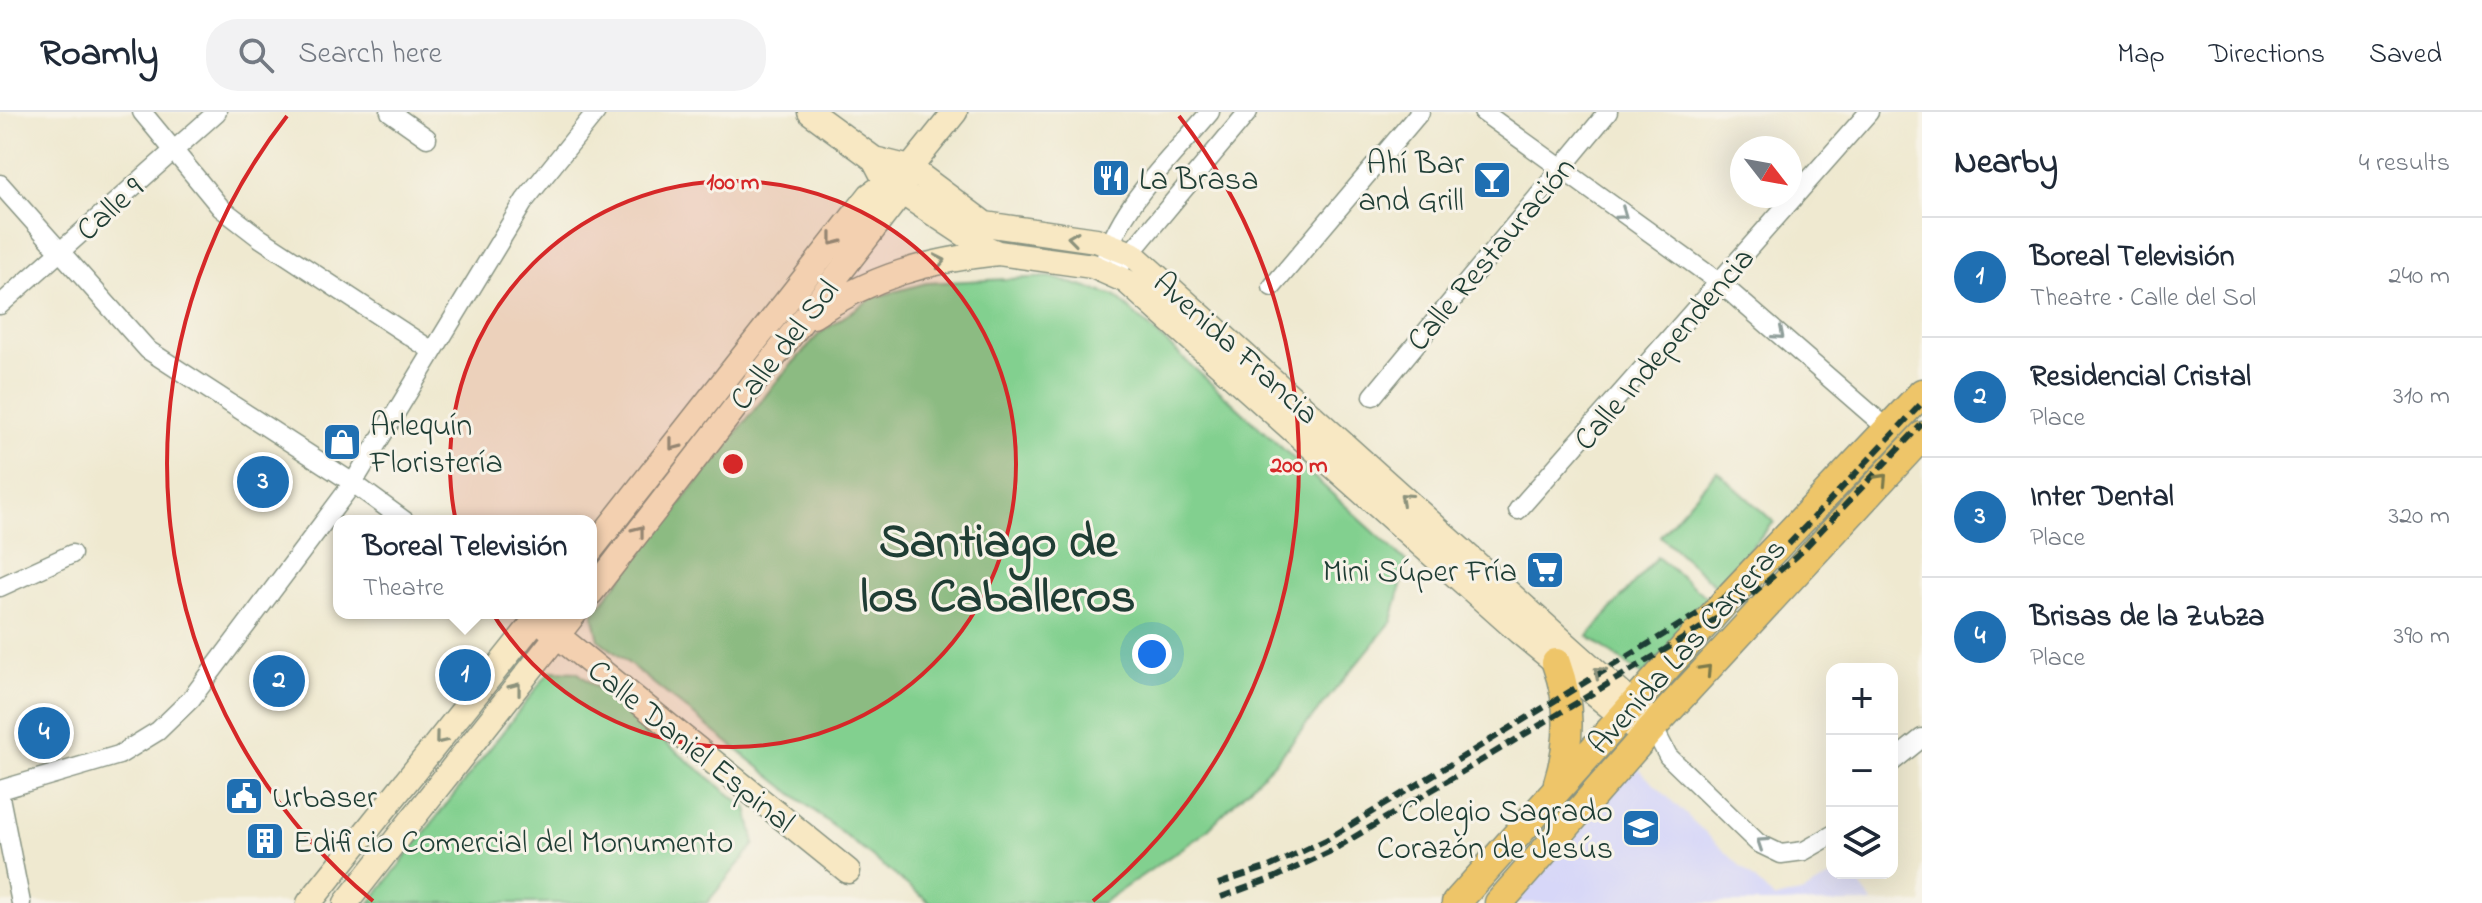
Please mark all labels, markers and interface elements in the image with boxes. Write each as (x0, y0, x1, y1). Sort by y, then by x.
search box (206, 19, 766, 91)
text: Roamly (40, 27, 158, 83)
icon: search (234, 33, 278, 77)
text: Search here (298, 33, 442, 77)
text: Map (2117, 35, 2165, 76)
text: Directions (2209, 35, 2325, 76)
text: Saved (2369, 35, 2442, 76)
north arrow (1730, 136, 1802, 208)
text: Nearby (1954, 139, 2058, 189)
place label: Ahí Bar and Grill (1358, 142, 1464, 226)
text: 4 results (2359, 145, 2450, 183)
street label: Calle Restauración (1397, 147, 1588, 363)
restaurant icon: La Brasa (1090, 157, 1132, 199)
place label: La Brasa (1139, 158, 1258, 205)
bar icon: Ahí Bar and Grill (1471, 159, 1513, 201)
text: 100 m (707, 166, 760, 201)
street label: Calle 9 (67, 167, 156, 254)
one-way arrow (1613, 204, 1628, 219)
one-way arrow (1066, 230, 1080, 247)
one-way arrow (830, 231, 844, 246)
text: Boreal Televisión (2030, 236, 2234, 280)
street label: Calle Independencia (1564, 238, 1767, 462)
one-way arrow (932, 253, 946, 270)
text: 1 (1976, 258, 1984, 296)
text: 240 m (2388, 258, 2450, 296)
street label: Avenida Francia (1141, 262, 1329, 438)
street label: Calle del Sol (719, 271, 852, 422)
text: Theatre · Calle del Sol (2030, 280, 2256, 318)
one-way arrow (1769, 324, 1784, 339)
text: Residencial Cristal (2030, 356, 2251, 400)
text: 2 (1974, 378, 1986, 416)
text: 310 m (2393, 378, 2450, 416)
text: Place (2030, 400, 2085, 438)
place label: Arlequín Floristería (369, 404, 503, 488)
shop icon: Arlequín Floristería (321, 421, 363, 463)
one-way arrow (669, 436, 683, 451)
text: 200 m (1269, 449, 1328, 484)
centre of rings (719, 450, 747, 478)
pin: 3 (237, 452, 289, 512)
one-way arrow (1873, 474, 1888, 488)
text: Inter Dental (2030, 476, 2174, 520)
one-way arrow (1400, 494, 1415, 508)
text: 3 (1975, 498, 1985, 536)
text: 320 m (2388, 498, 2450, 536)
district label: Santiago de los Caballeros (861, 509, 1135, 634)
popup (333, 515, 597, 619)
text: Place (2030, 520, 2085, 558)
one-way arrow (629, 525, 643, 540)
text: Boreal Televisión (363, 526, 567, 570)
street label: Avenida Las Carreras (1578, 528, 1799, 766)
supermarket icon: Mini Súper Fría (1524, 549, 1566, 591)
place label: Mini Súper Fría (1323, 550, 1517, 597)
text: Theatre (363, 570, 444, 608)
text: Brisas de la Zubza (2030, 596, 2264, 640)
text: 4 (1975, 618, 1985, 656)
text: 390 m (2394, 618, 2450, 656)
your location (1132, 634, 1172, 674)
text: Place (2030, 640, 2085, 678)
pin: 1 (439, 645, 491, 705)
street label: Calle Daniel Espinal (576, 649, 804, 846)
pin: 2 (253, 651, 305, 711)
map controls (1826, 663, 1898, 879)
button: + (1826, 663, 1898, 735)
one-way arrow (1696, 665, 1711, 679)
one-way arrow (1594, 667, 1608, 681)
one-way arrow (506, 683, 521, 697)
pin: 4 (18, 703, 70, 763)
one-way arrow (435, 730, 450, 745)
button: − (1826, 735, 1898, 807)
public building icon: Urbaser (223, 775, 265, 817)
place label: Urbaser (272, 776, 377, 823)
place label: Colegio Sagrado Corazón de Jesús (1377, 790, 1613, 874)
school or university icon: Colegio Sagrado Corazón de Jesús (1620, 807, 1662, 849)
button: layers (1826, 807, 1898, 879)
building icon: Edificio Comercial del Monumento (244, 820, 286, 862)
place label: Edificio Comercial del Monumento (293, 821, 733, 868)
one-way arrow (1756, 837, 1770, 852)

